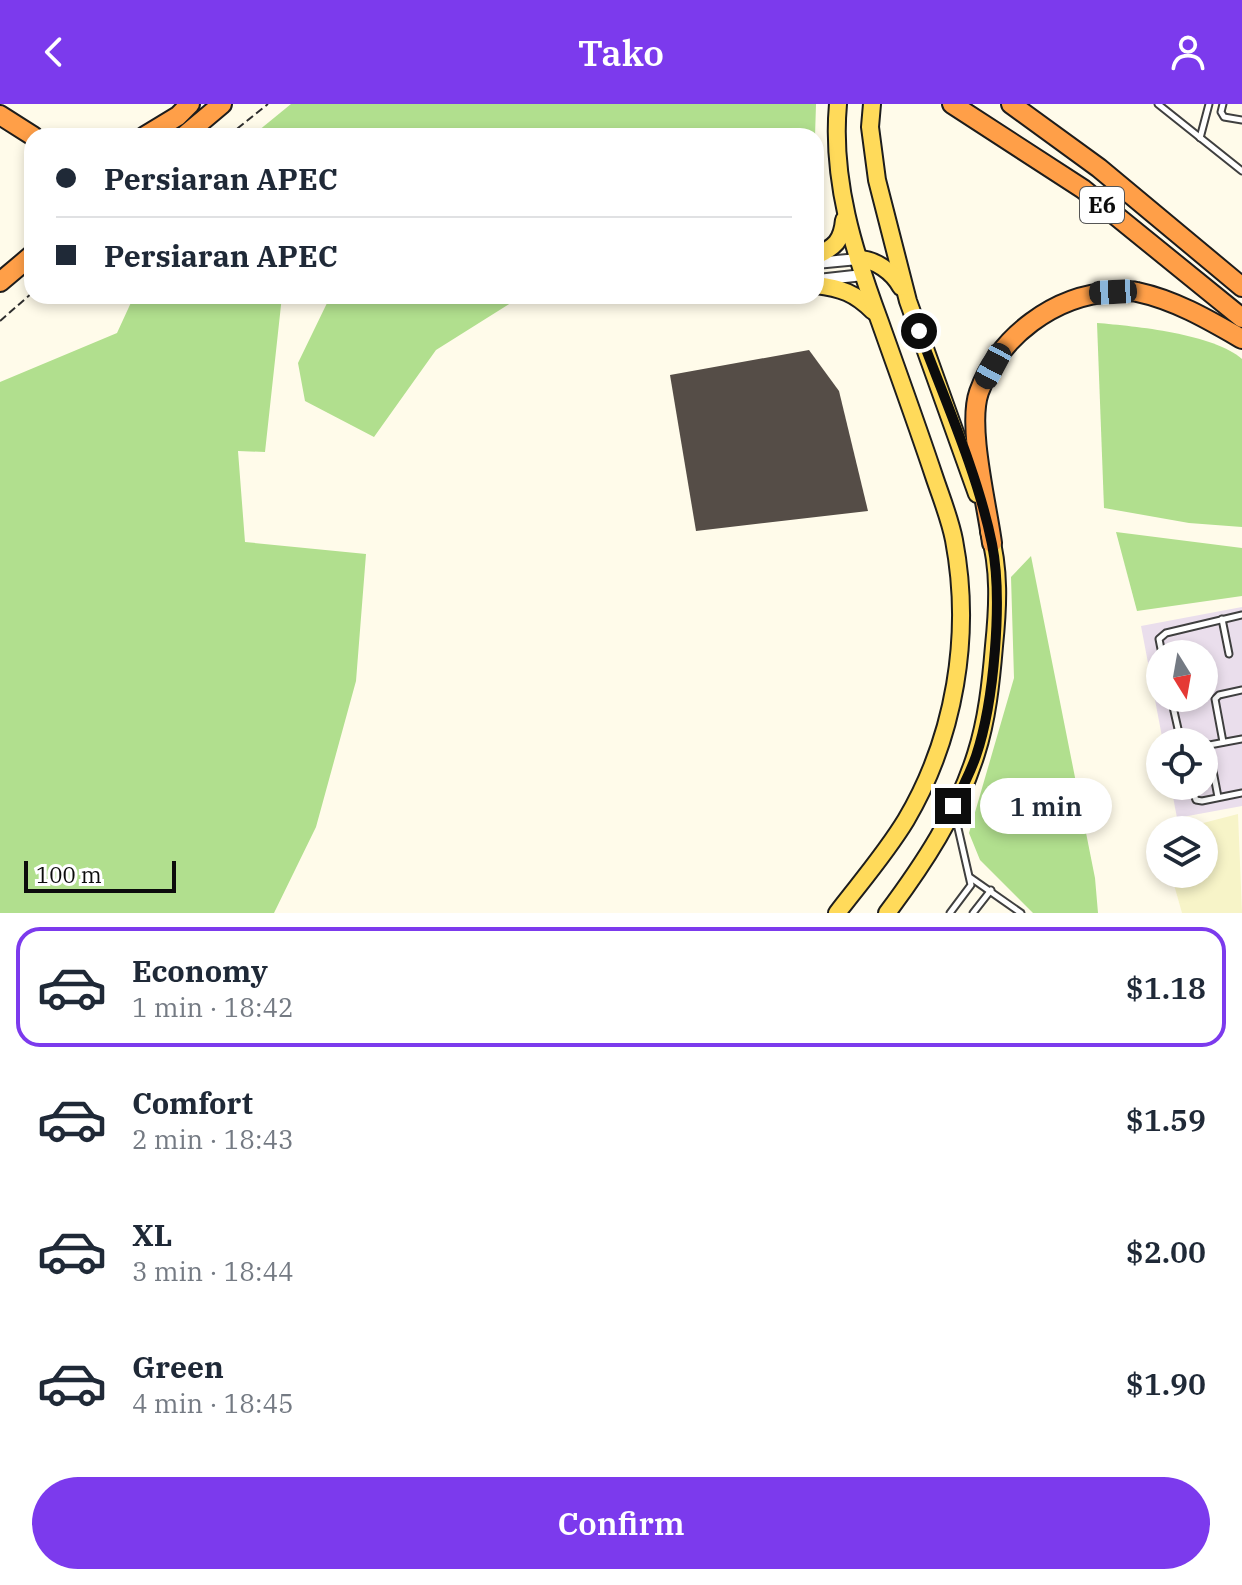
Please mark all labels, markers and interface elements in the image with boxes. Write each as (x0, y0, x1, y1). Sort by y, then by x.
text: Tako (578, 29, 664, 76)
icon: back (32, 30, 76, 74)
icon: person (1166, 30, 1210, 74)
text: Persiaran APEC (104, 159, 338, 198)
road number: E6 (1080, 187, 1124, 223)
text: Persiaran APEC (104, 236, 338, 275)
car (1088, 279, 1138, 305)
route start (901, 313, 937, 349)
car (971, 339, 1015, 393)
north arrow (1146, 640, 1218, 712)
map controls (1146, 640, 1218, 888)
button: locate (1146, 728, 1218, 800)
callout: 1 min (981, 778, 1113, 834)
route end (935, 788, 971, 824)
text: 1 min (1010, 789, 1082, 823)
button: layers (1146, 816, 1218, 888)
scale bar (24, 857, 176, 893)
text: 100 m (36, 860, 102, 889)
icon: car (36, 951, 108, 1023)
text: Economy (132, 951, 268, 990)
text: $1.18 (1126, 968, 1206, 1007)
text: 1 min · 18:42 (132, 990, 294, 1024)
icon: car (36, 1083, 108, 1155)
text: Comfort (132, 1083, 253, 1122)
text: $1.59 (1126, 1100, 1206, 1139)
text: 2 min · 18:43 (132, 1122, 294, 1156)
icon: car (36, 1215, 108, 1287)
text: XL (132, 1215, 172, 1254)
text: $2.00 (1126, 1232, 1206, 1271)
text: 3 min · 18:44 (132, 1254, 294, 1288)
icon: car (36, 1347, 108, 1419)
text: Green (132, 1347, 224, 1386)
text: $1.90 (1126, 1364, 1206, 1403)
text: 4 min · 18:45 (132, 1386, 294, 1420)
button: Confirm (32, 1477, 1210, 1569)

